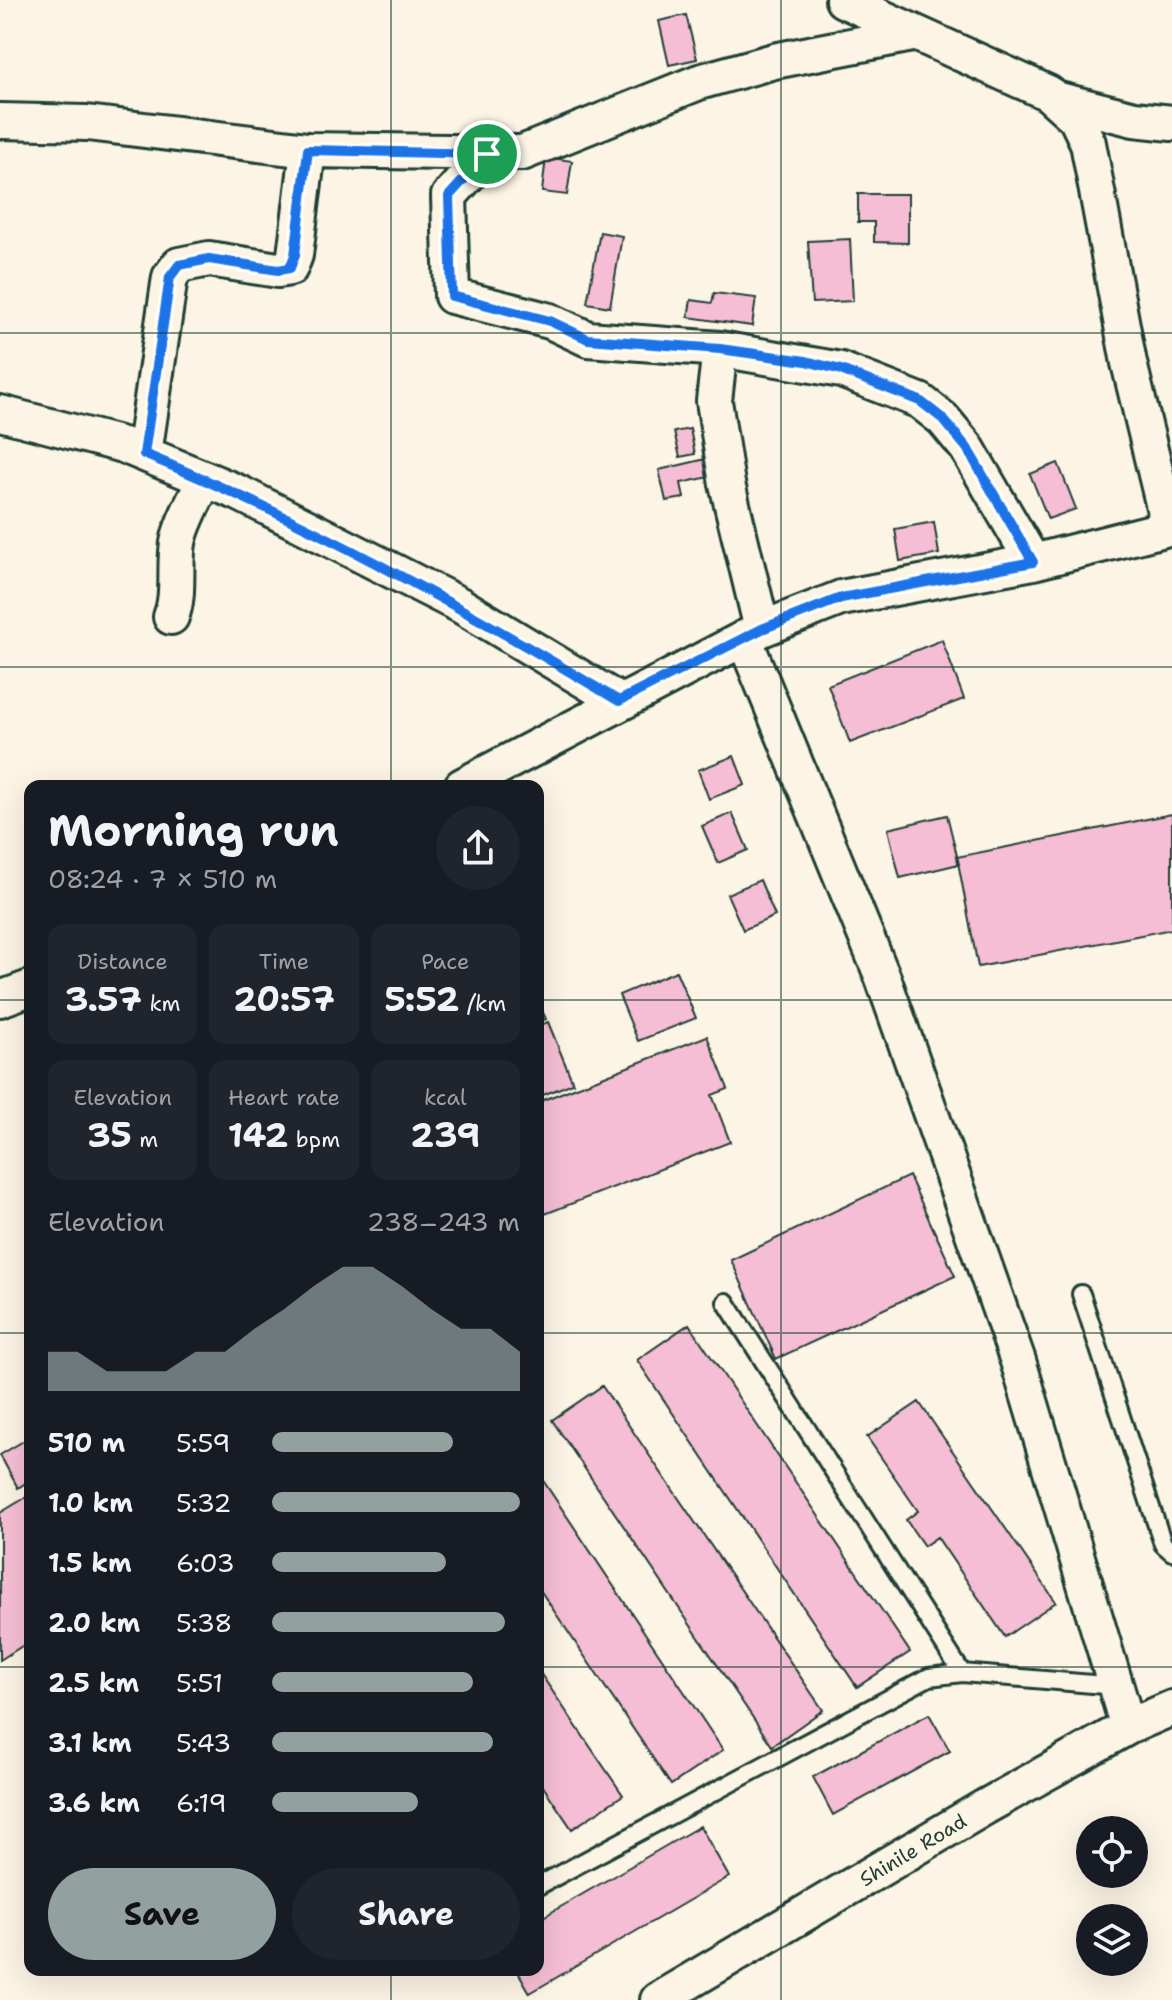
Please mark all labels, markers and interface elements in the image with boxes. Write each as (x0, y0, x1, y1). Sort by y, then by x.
pin (453, 120, 521, 188)
icon: arrive (465, 132, 509, 176)
text: Morning run (48, 801, 339, 860)
button: share (436, 806, 520, 890)
text: 08:24 · 7 × 510 m (48, 861, 277, 896)
text: Distance (78, 947, 168, 976)
text: Time (259, 947, 309, 976)
text: Pace (421, 947, 470, 976)
text: 3.57 (65, 976, 142, 1022)
text: 20:57 (233, 976, 335, 1022)
text: 5:52 (384, 976, 459, 1022)
text: km (142, 989, 181, 1018)
text: /km (459, 989, 506, 1018)
text: Elevation (73, 1083, 172, 1112)
text: Heart rate (228, 1083, 340, 1112)
text: kcal (424, 1083, 467, 1112)
text: 35 (87, 1112, 132, 1158)
text: 142 (228, 1112, 288, 1158)
text: 239 (410, 1112, 480, 1158)
text: m (132, 1125, 158, 1154)
text: bpm (288, 1125, 340, 1154)
text: Elevation (48, 1204, 164, 1239)
text: 238–243 m (367, 1204, 520, 1239)
text: 510 m (48, 1425, 125, 1460)
text: 5:59 (176, 1425, 230, 1460)
text: 1.0 km (48, 1485, 133, 1520)
text: 5:32 (176, 1485, 231, 1520)
text: 1.5 km (48, 1545, 132, 1580)
text: 6:03 (176, 1545, 235, 1580)
text: 2.0 km (48, 1605, 140, 1640)
text: 5:38 (176, 1605, 232, 1640)
text: 2.5 km (48, 1665, 139, 1700)
text: 5:51 (176, 1665, 223, 1700)
text: 3.1 km (48, 1725, 132, 1760)
text: 5:43 (176, 1725, 231, 1760)
text: 3.6 km (48, 1785, 140, 1820)
text: 6:19 (176, 1785, 227, 1820)
street label: Shinile Road (855, 1808, 972, 1892)
map controls (1076, 1816, 1148, 1976)
button: locate (1076, 1816, 1148, 1888)
button: Save (48, 1868, 276, 1960)
button: Share (292, 1868, 520, 1960)
button: layers (1076, 1904, 1148, 1976)

